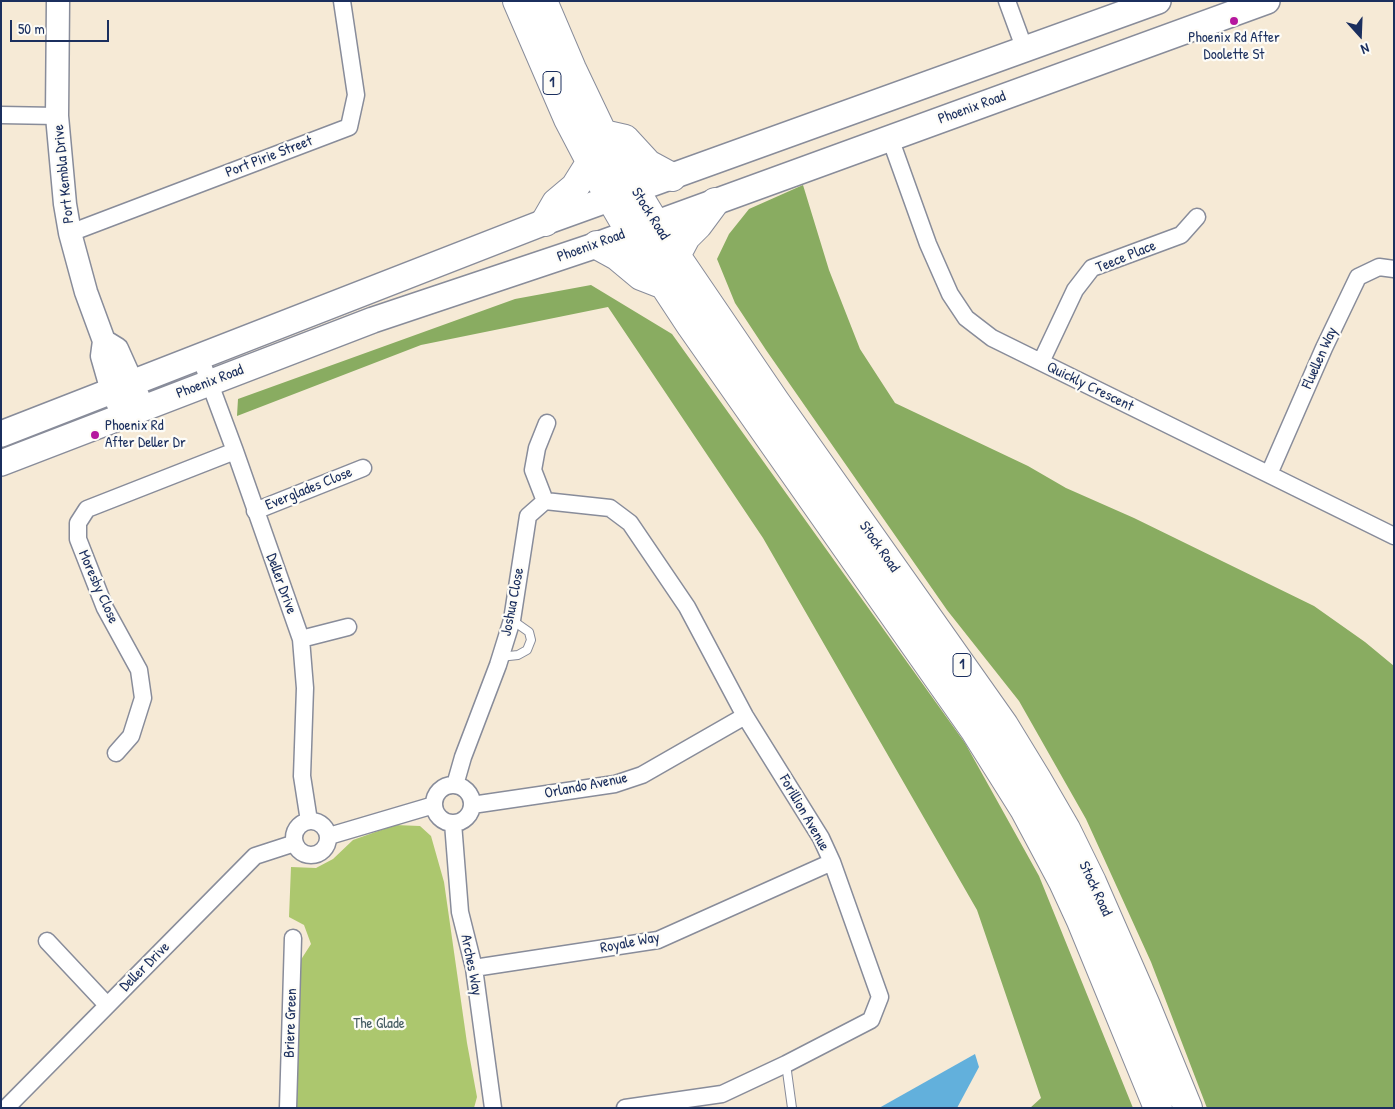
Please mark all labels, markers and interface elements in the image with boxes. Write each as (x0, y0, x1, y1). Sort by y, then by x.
scale bar (12, 10, 111, 42)
north arrow (1335, 10, 1385, 60)
marker: Phoenix Rd After Doolette St (1228, 15, 1240, 27)
text: 50 m (18, 18, 45, 39)
place label: Phoenix Rd After Doolette St (1188, 29, 1280, 64)
text: N (1359, 39, 1372, 60)
road number: 1 (543, 72, 561, 95)
street label: Phoenix Road (936, 87, 1008, 129)
street label: Port Kembla Drive (50, 124, 78, 224)
street label: Port Pirie Street (223, 132, 315, 182)
street label: Stock Road (627, 185, 673, 243)
street label: Phoenix Road (555, 225, 627, 267)
street label: Teece Place (1093, 237, 1159, 277)
street label: Fluellen Way (1298, 324, 1342, 392)
street label: Quickly Crescent (1044, 358, 1136, 416)
street label: Phoenix Road (174, 361, 246, 403)
place label: Phoenix Rd After Deller Dr (105, 417, 186, 452)
marker: Phoenix Rd After Deller Dr (89, 429, 101, 441)
street label: Everglades Close (263, 463, 355, 515)
street label: Stock Road (855, 518, 903, 576)
street label: Moresby Close (74, 547, 122, 627)
street label: Deller Drive (262, 551, 300, 617)
street label: Joshua Close (498, 566, 528, 638)
road number: 1 (953, 654, 971, 676)
street label: Orlando Avenue (543, 769, 629, 803)
street label: Forillion Avenue (775, 772, 833, 854)
street label: Stock Road (1075, 859, 1115, 919)
street label: Royale Way (599, 928, 661, 958)
street label: Arches Way (456, 933, 486, 997)
street label: Deller Drive (116, 938, 174, 996)
street label: Briere Green (281, 988, 301, 1058)
park label: The Glade (353, 1015, 405, 1033)

